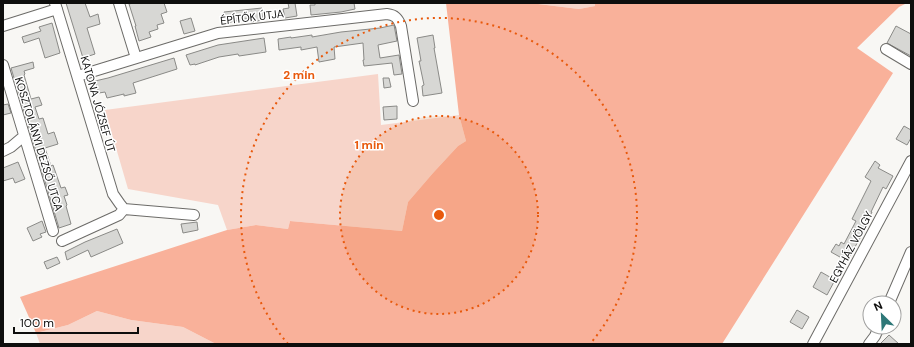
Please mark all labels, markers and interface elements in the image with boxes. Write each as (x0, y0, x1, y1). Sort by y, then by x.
street label: ÉPÍTŐK ÚTJA (220, 6, 284, 28)
street label: KATONA JÓZSEF ÚT (78, 54, 118, 154)
text: 2 min (283, 67, 315, 83)
street label: KOSZTOLÁNYI DEZSŐ UTCA (12, 75, 66, 213)
text: 1 min (354, 137, 384, 153)
centre of rings (432, 208, 446, 222)
street label: EGYHÁZ VÖLGY (826, 208, 876, 285)
north arrow (862, 295, 902, 335)
text: N (871, 298, 884, 314)
scale bar (14, 309, 138, 335)
text: 100 m (20, 315, 54, 331)

